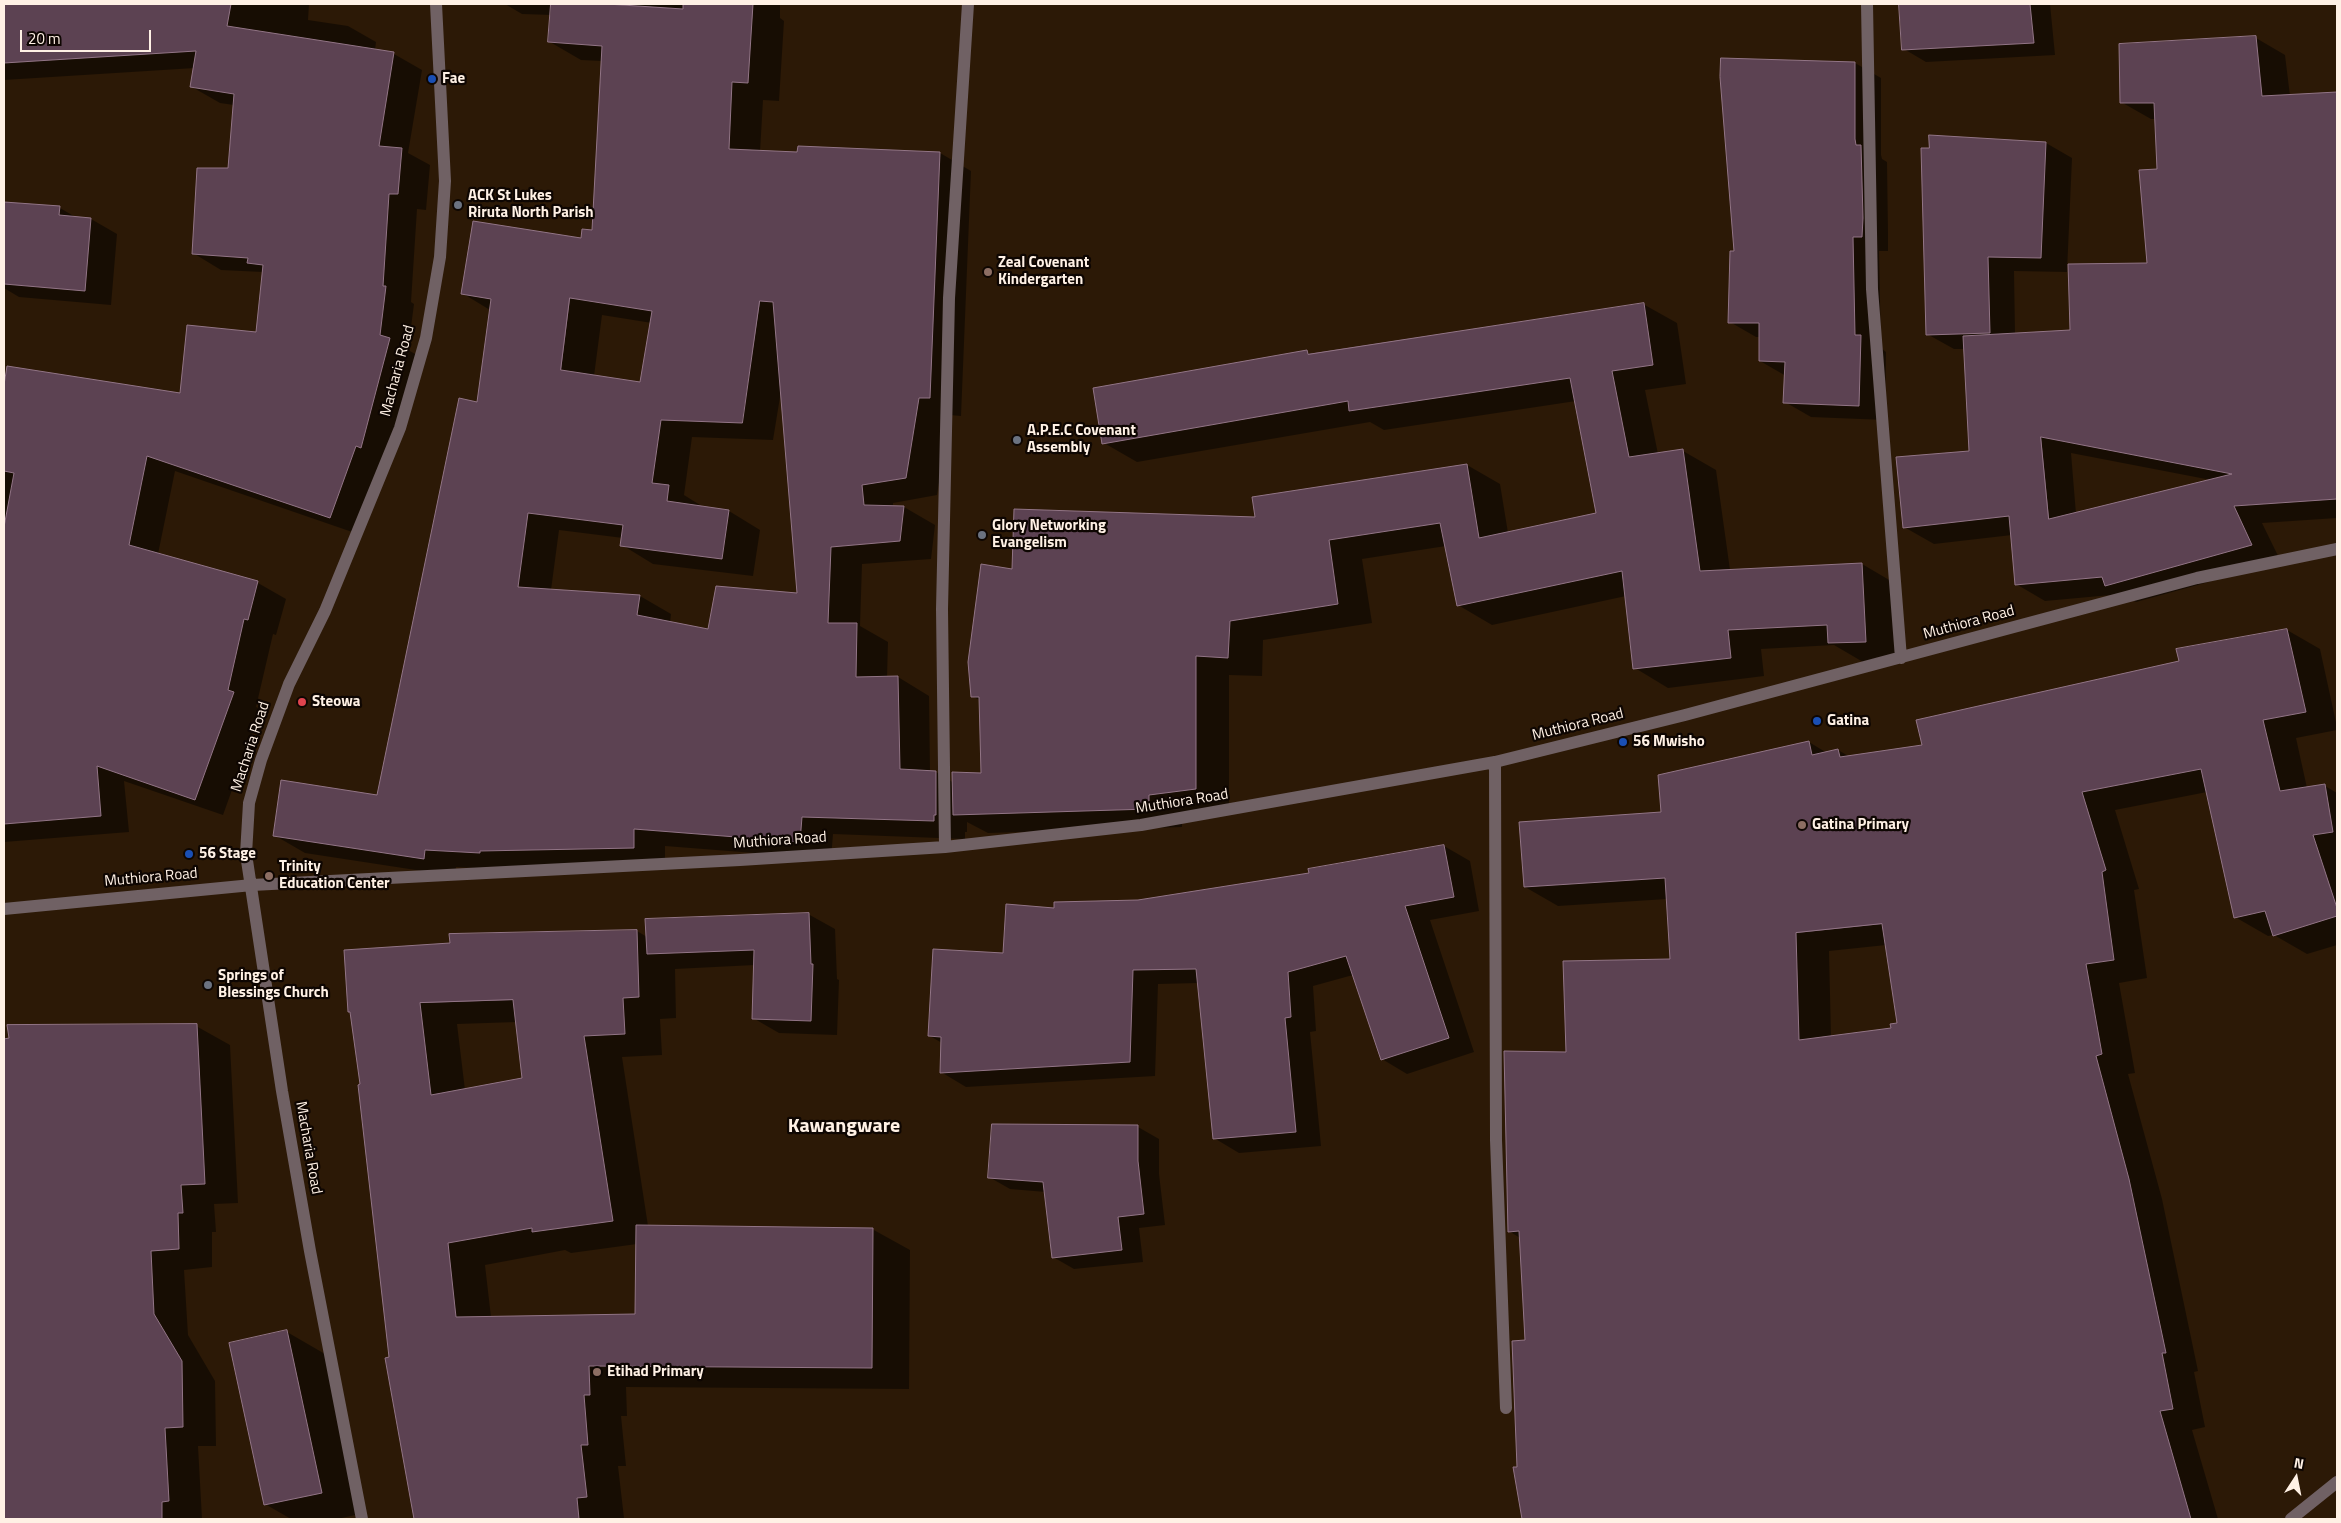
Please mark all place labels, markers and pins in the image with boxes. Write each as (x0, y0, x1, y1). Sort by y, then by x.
place label: Fae (442, 70, 465, 88)
marker: Fae (426, 73, 438, 85)
place label: ACK St Lukes Riruta North Parish (468, 187, 594, 222)
marker: ACK St Lukes Riruta North Parish (452, 199, 464, 211)
place label: Zeal Covenant Kindergarten (998, 254, 1089, 289)
marker: Zeal Covenant Kindergarten (982, 266, 994, 278)
place label: A.P.E.C Covenant Assembly (1027, 422, 1136, 457)
marker: A.P.E.C Covenant Assembly (1011, 434, 1023, 446)
place label: Glory Networking Evangelism (992, 517, 1106, 552)
marker: Glory Networking Evangelism (976, 529, 988, 541)
place label: Steowa (312, 693, 360, 711)
marker: Steowa (296, 696, 308, 708)
place label: Gatina (1827, 712, 1869, 730)
marker: Gatina (1811, 715, 1823, 727)
place label: 56 Mwisho (1633, 733, 1705, 751)
marker: 56 Mwisho (1617, 736, 1629, 748)
place label: Gatina Primary (1812, 816, 1909, 834)
marker: Gatina Primary (1796, 819, 1808, 831)
place label: 56 Stage (199, 845, 256, 863)
marker: 56 Stage (183, 848, 195, 860)
place label: Trinity Education Center (279, 858, 390, 893)
marker: Trinity Education Center (263, 870, 275, 882)
place label: Springs of Blessings Church (218, 967, 329, 1002)
marker: Springs of Blessings Church (202, 979, 214, 991)
place label: Etihad Primary (607, 1363, 704, 1381)
marker: Etihad Primary (591, 1366, 603, 1378)

